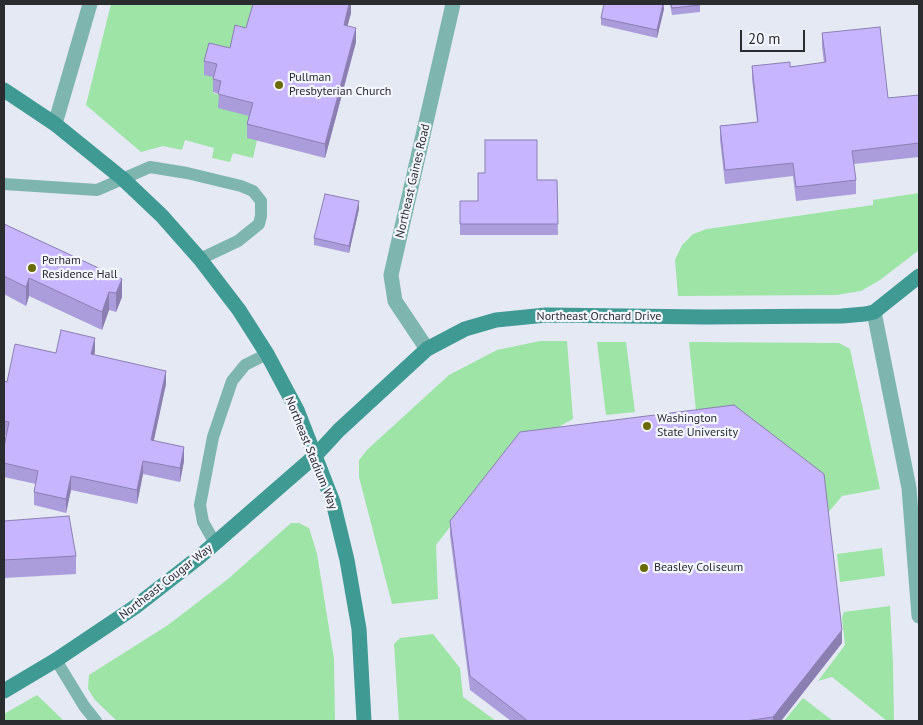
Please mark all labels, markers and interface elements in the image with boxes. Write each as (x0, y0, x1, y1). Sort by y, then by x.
scale bar (743, 20, 808, 52)
text: 20 m (748, 29, 781, 48)
place label: Pullman Presbyterian Church (289, 71, 391, 99)
marker: Pullman Presbyterian Church (273, 79, 285, 91)
street label: Northeast Gaines Road (393, 122, 433, 240)
place label: Perham Residence Hall (42, 254, 118, 282)
marker: Perham Residence Hall (26, 262, 38, 274)
street label: Northeast Orchard Drive (537, 310, 661, 324)
street label: Northeast Stadium Way (282, 394, 340, 512)
place label: Washington State University (657, 412, 738, 440)
marker: Washington State University (641, 420, 653, 432)
street label: Northeast Cougar Way (117, 541, 215, 623)
place label: Beasley Coliseum (654, 561, 743, 575)
marker: Beasley Coliseum (638, 562, 650, 574)

